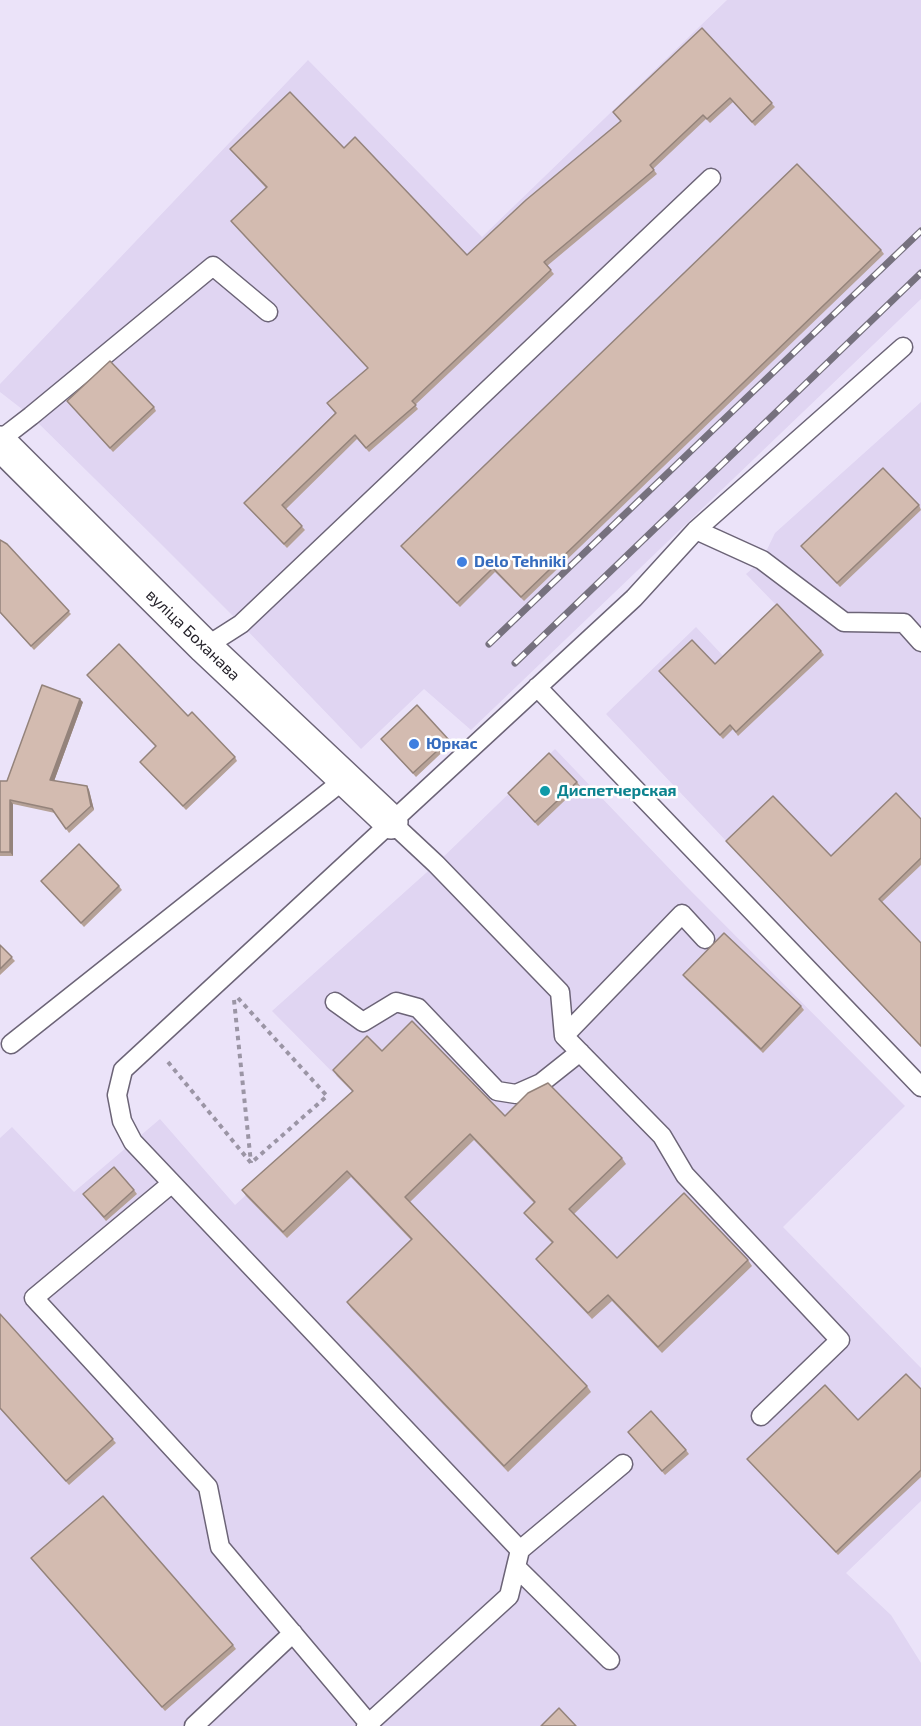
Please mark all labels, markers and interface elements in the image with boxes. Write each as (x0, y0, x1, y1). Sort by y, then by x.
place label: Delo Tehniki (474, 552, 566, 572)
marker: Delo Tehniki (455, 555, 469, 569)
street label: вуліца Боханава (142, 585, 244, 685)
place label: Юркас (426, 734, 478, 754)
marker: Юркас (407, 737, 421, 751)
place label: Диспетчерская (557, 781, 677, 801)
marker: Диспетчерская (538, 784, 552, 798)

